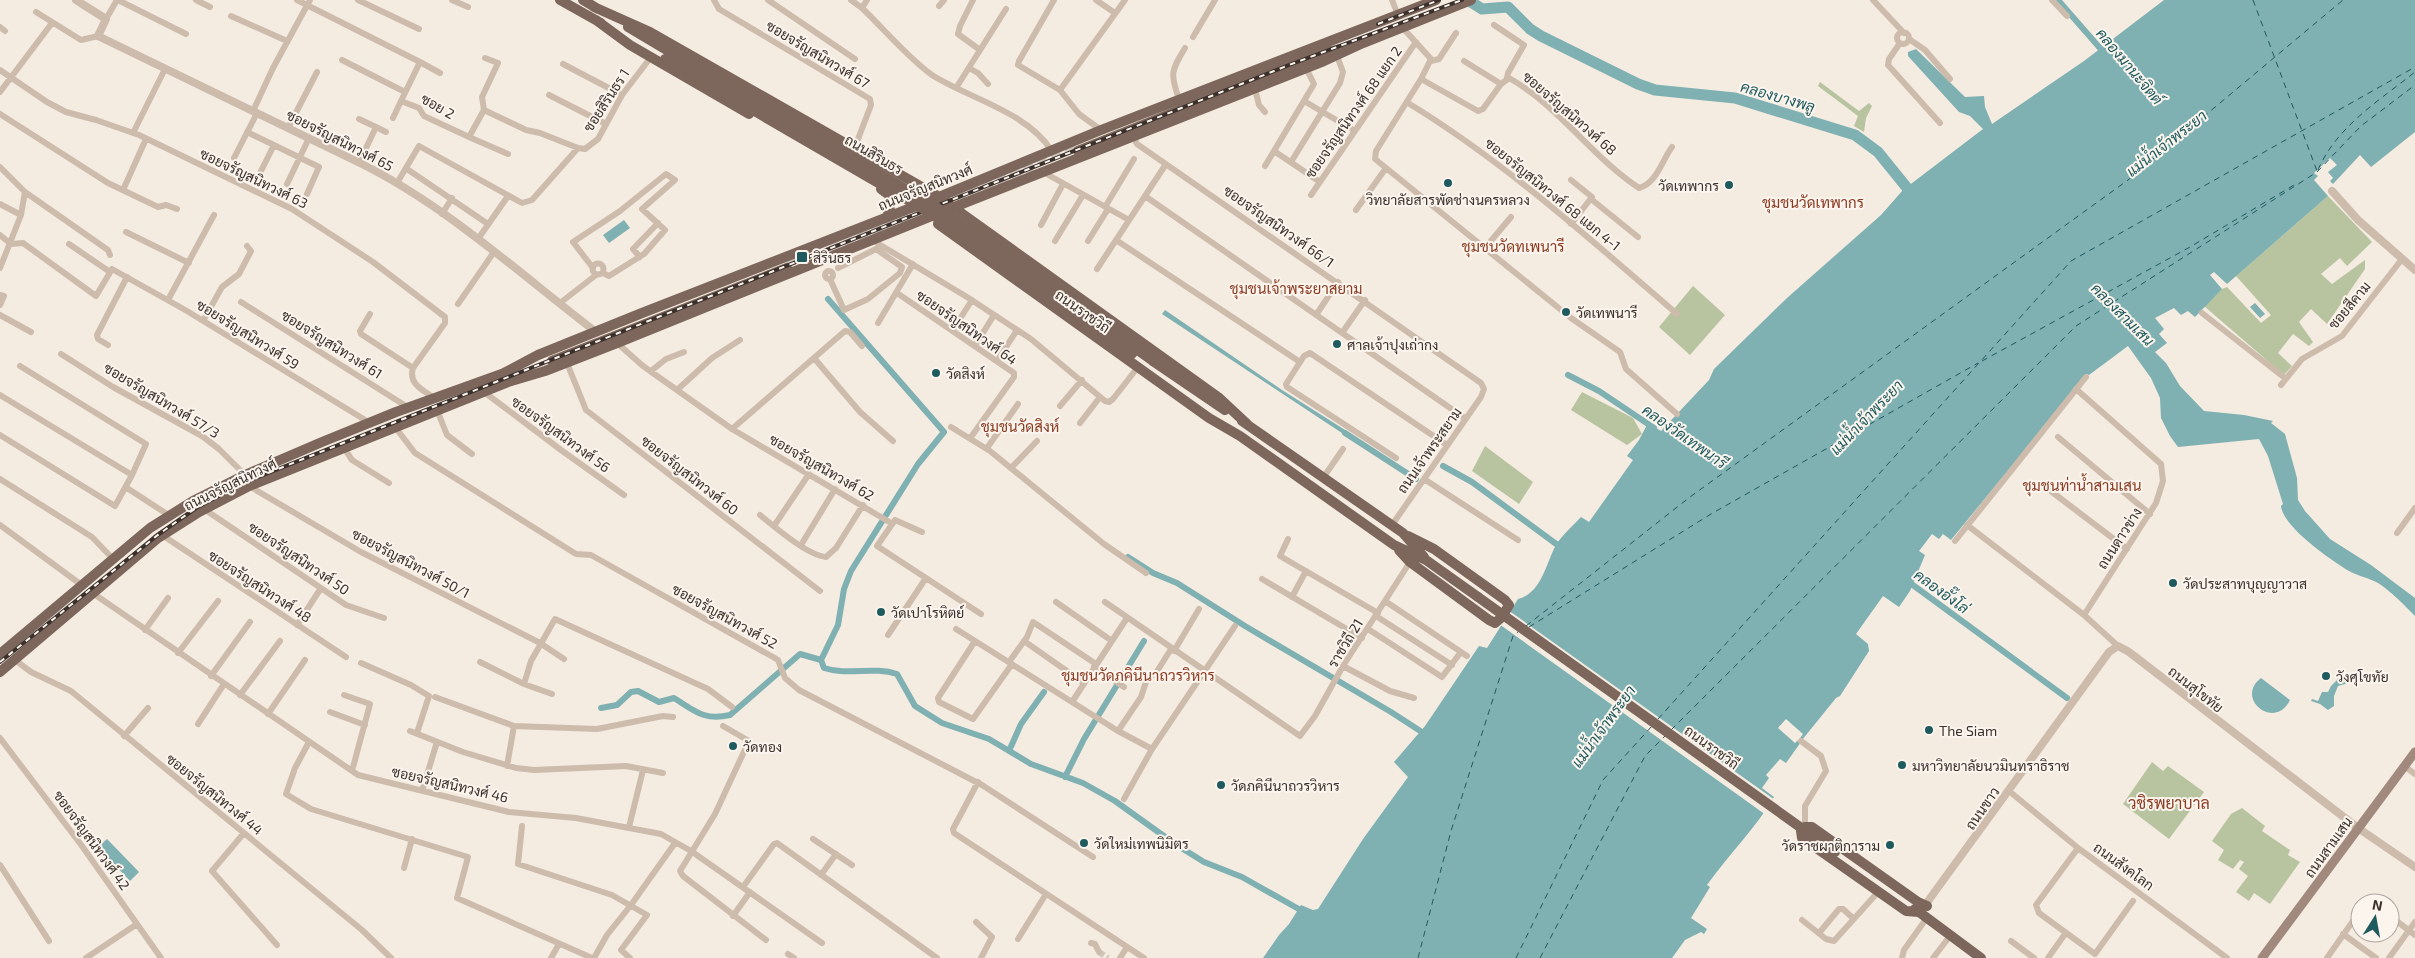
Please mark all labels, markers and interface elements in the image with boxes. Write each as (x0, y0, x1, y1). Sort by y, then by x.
street label: ซอยจรัญสนิทวงศ์ 67 (763, 16, 873, 92)
water label: คลองมานะจิตต์ (2093, 24, 2168, 109)
street label: ซอยจรัญสนิทวงศ์ 68 แยก 2 (1301, 43, 1406, 182)
street label: ซอยสิรินธร 1 (579, 65, 633, 135)
street label: ซอยจรัญสนิทวงศ์ 68 (1519, 68, 1620, 159)
water label: คลองบางพลู (1738, 77, 1818, 117)
street label: ซอย 2 (418, 90, 458, 122)
water label: แม่น้ำเจ้าพระยา (2120, 104, 2210, 180)
street label: ซอยจรัญสนิทวงศ์ 65 (283, 106, 396, 175)
street label: ถนนสิรินธร (842, 131, 906, 178)
street label: ซอยจรัญสนิทวงศ์ 68 แยก 4-1 (1481, 134, 1624, 255)
street label: ซอยจรัญสนิทวงศ์ 63 (197, 144, 311, 212)
street label: ถนนจรัญสนิทวงศ์ (875, 160, 975, 215)
marker: วิทยาลัยสารพัดช่างนครหลวง (1442, 177, 1454, 189)
place label: วัดเทพากร (1658, 177, 1719, 194)
marker: วัดเทพากร (1723, 179, 1735, 191)
street label: ซอยจรัญสนิทวงศ์ 66/1 (1220, 181, 1338, 271)
place label: วิทยาลัยสารพัดช่างนครหลวง (1365, 191, 1530, 208)
district label: ชุมชนวัดเทพากร (1762, 193, 1864, 214)
district label: ชุมชนวัดทเพนารี (1462, 237, 1564, 258)
place label: สิรินธร (813, 249, 851, 266)
marker: สิรินธร (795, 250, 809, 264)
street label: ซอยสีคาม (2324, 278, 2374, 332)
district label: ชุมชนเจ้าพระยาสยาม (1230, 279, 1362, 300)
water label: คลองสามเสน (2088, 279, 2158, 349)
street label: ซอยจรัญสนิทวงศ์ 64 (913, 286, 1021, 369)
street label: ถนนราชวิถี (1052, 286, 1114, 336)
street label: ซอยจรัญสนิทวงศ์ 59 (193, 296, 302, 373)
place label: วัดเทพนารี (1576, 304, 1638, 321)
street label: ซอยจรัญสนิทวงศ์ 61 (278, 306, 386, 383)
marker: วัดเทพนารี (1560, 306, 1572, 318)
place label: ศาลเจ้าปุงเถ่ากง (1347, 336, 1438, 355)
marker: ศาลเจ้าปุงเถ่ากง (1331, 338, 1343, 350)
street label: ซอยจรัญสนิทวงศ์ 57/3 (101, 359, 223, 442)
place label: วัดสิงห์ (946, 365, 985, 382)
marker: วัดสิงห์ (930, 367, 942, 379)
water label: แม่น้ำเจ้าพระยา (1824, 374, 1906, 458)
street label: ซอยจรัญสนิทวงศ์ 56 (508, 392, 614, 476)
water label: คลองวัดเทพนารี (1639, 400, 1732, 472)
street label: ถนนเจ้าพระสยาม (1393, 404, 1465, 496)
district label: ชุมชนวัดสิงห์ (981, 417, 1059, 438)
street label: ซอยจรัญสนิทวงศ์ 62 (766, 430, 878, 505)
street label: ซอยจรัญสนิทวงศ์ 60 (637, 432, 742, 519)
street label: ถนนจรัญสนิทวงศ์ (181, 454, 279, 515)
district label: ชุมชนท่าน้ำสามเสน (2023, 473, 2142, 497)
street label: ถนนดาวข่าง (2093, 504, 2145, 572)
street label: ซอยจรัญสนิทวงศ์ 50 (245, 518, 353, 599)
street label: ซอยจรัญสนิทวงศ์ 50/1 (349, 525, 473, 602)
street label: ซอยจรัญสนิทวงศ์ 48 (205, 546, 315, 626)
water label: คลองอั๊งโล่ (1911, 561, 1976, 617)
place label: วัดประสาทบุญญาวาส (2183, 575, 2307, 594)
marker: วัดประสาทบุญญาวาส (2167, 577, 2179, 589)
street label: ซอยจรัญสนิทวงศ์ 52 (669, 580, 781, 653)
place label: วัดเปาโรหิตย์ (891, 604, 964, 621)
marker: วัดเปาโรหิตย์ (875, 606, 887, 618)
street label: ราชวิถี 21 (1324, 616, 1366, 670)
street label: ถนนสุโขทัย (2164, 662, 2227, 717)
district label: ชุมชนวัดภคินีนาถวรวิหาร (1061, 666, 1215, 687)
place label: วังศุโขทัย (2336, 668, 2389, 687)
marker: วังศุโขทัย (2320, 670, 2332, 682)
water label: แม่น้ำเจ้าพระยา (1565, 680, 1639, 770)
street label: ถนนราชวิถี (1681, 722, 1743, 772)
place label: The Siam (1939, 722, 1997, 739)
marker: The Siam (1923, 724, 1935, 736)
place label: วัดทอง (743, 738, 782, 755)
marker: วัดทอง (727, 740, 739, 752)
street label: ซอยจรัญสนิทวงศ์ 44 (163, 750, 267, 839)
place label: มหาวิทยาลัยนวมินทราธิราช (1912, 757, 2070, 774)
marker: มหาวิทยาลัยนวมินทราธิราช (1896, 759, 1908, 771)
street label: ซอยจรัญสนิทวงศ์ 46 (390, 762, 510, 807)
place label: วัดภคินีนาถวรวิหาร (1231, 777, 1340, 794)
marker: วัดภคินีนาถวรวิหาร (1215, 779, 1227, 791)
street label: ถนนขาว (1961, 783, 2003, 833)
street label: ซอยจรัญสนิทวงศ์ 42 (49, 787, 134, 894)
district label: วชิรพยาบาล (2128, 793, 2210, 812)
street label: ถนนสามเสน (2300, 813, 2356, 881)
place label: วัดใหม่เทพนิมิตร (1094, 835, 1189, 852)
marker: วัดใหม่เทพนิมิตร (1078, 837, 1090, 849)
place label: วัดราชผาติการาม (1781, 837, 1880, 854)
street label: ถนนสังคโลก (2091, 838, 2157, 894)
marker: วัดราชผาติการาม (1884, 839, 1896, 851)
north arrow (2350, 893, 2400, 943)
text: N (2371, 895, 2384, 914)

